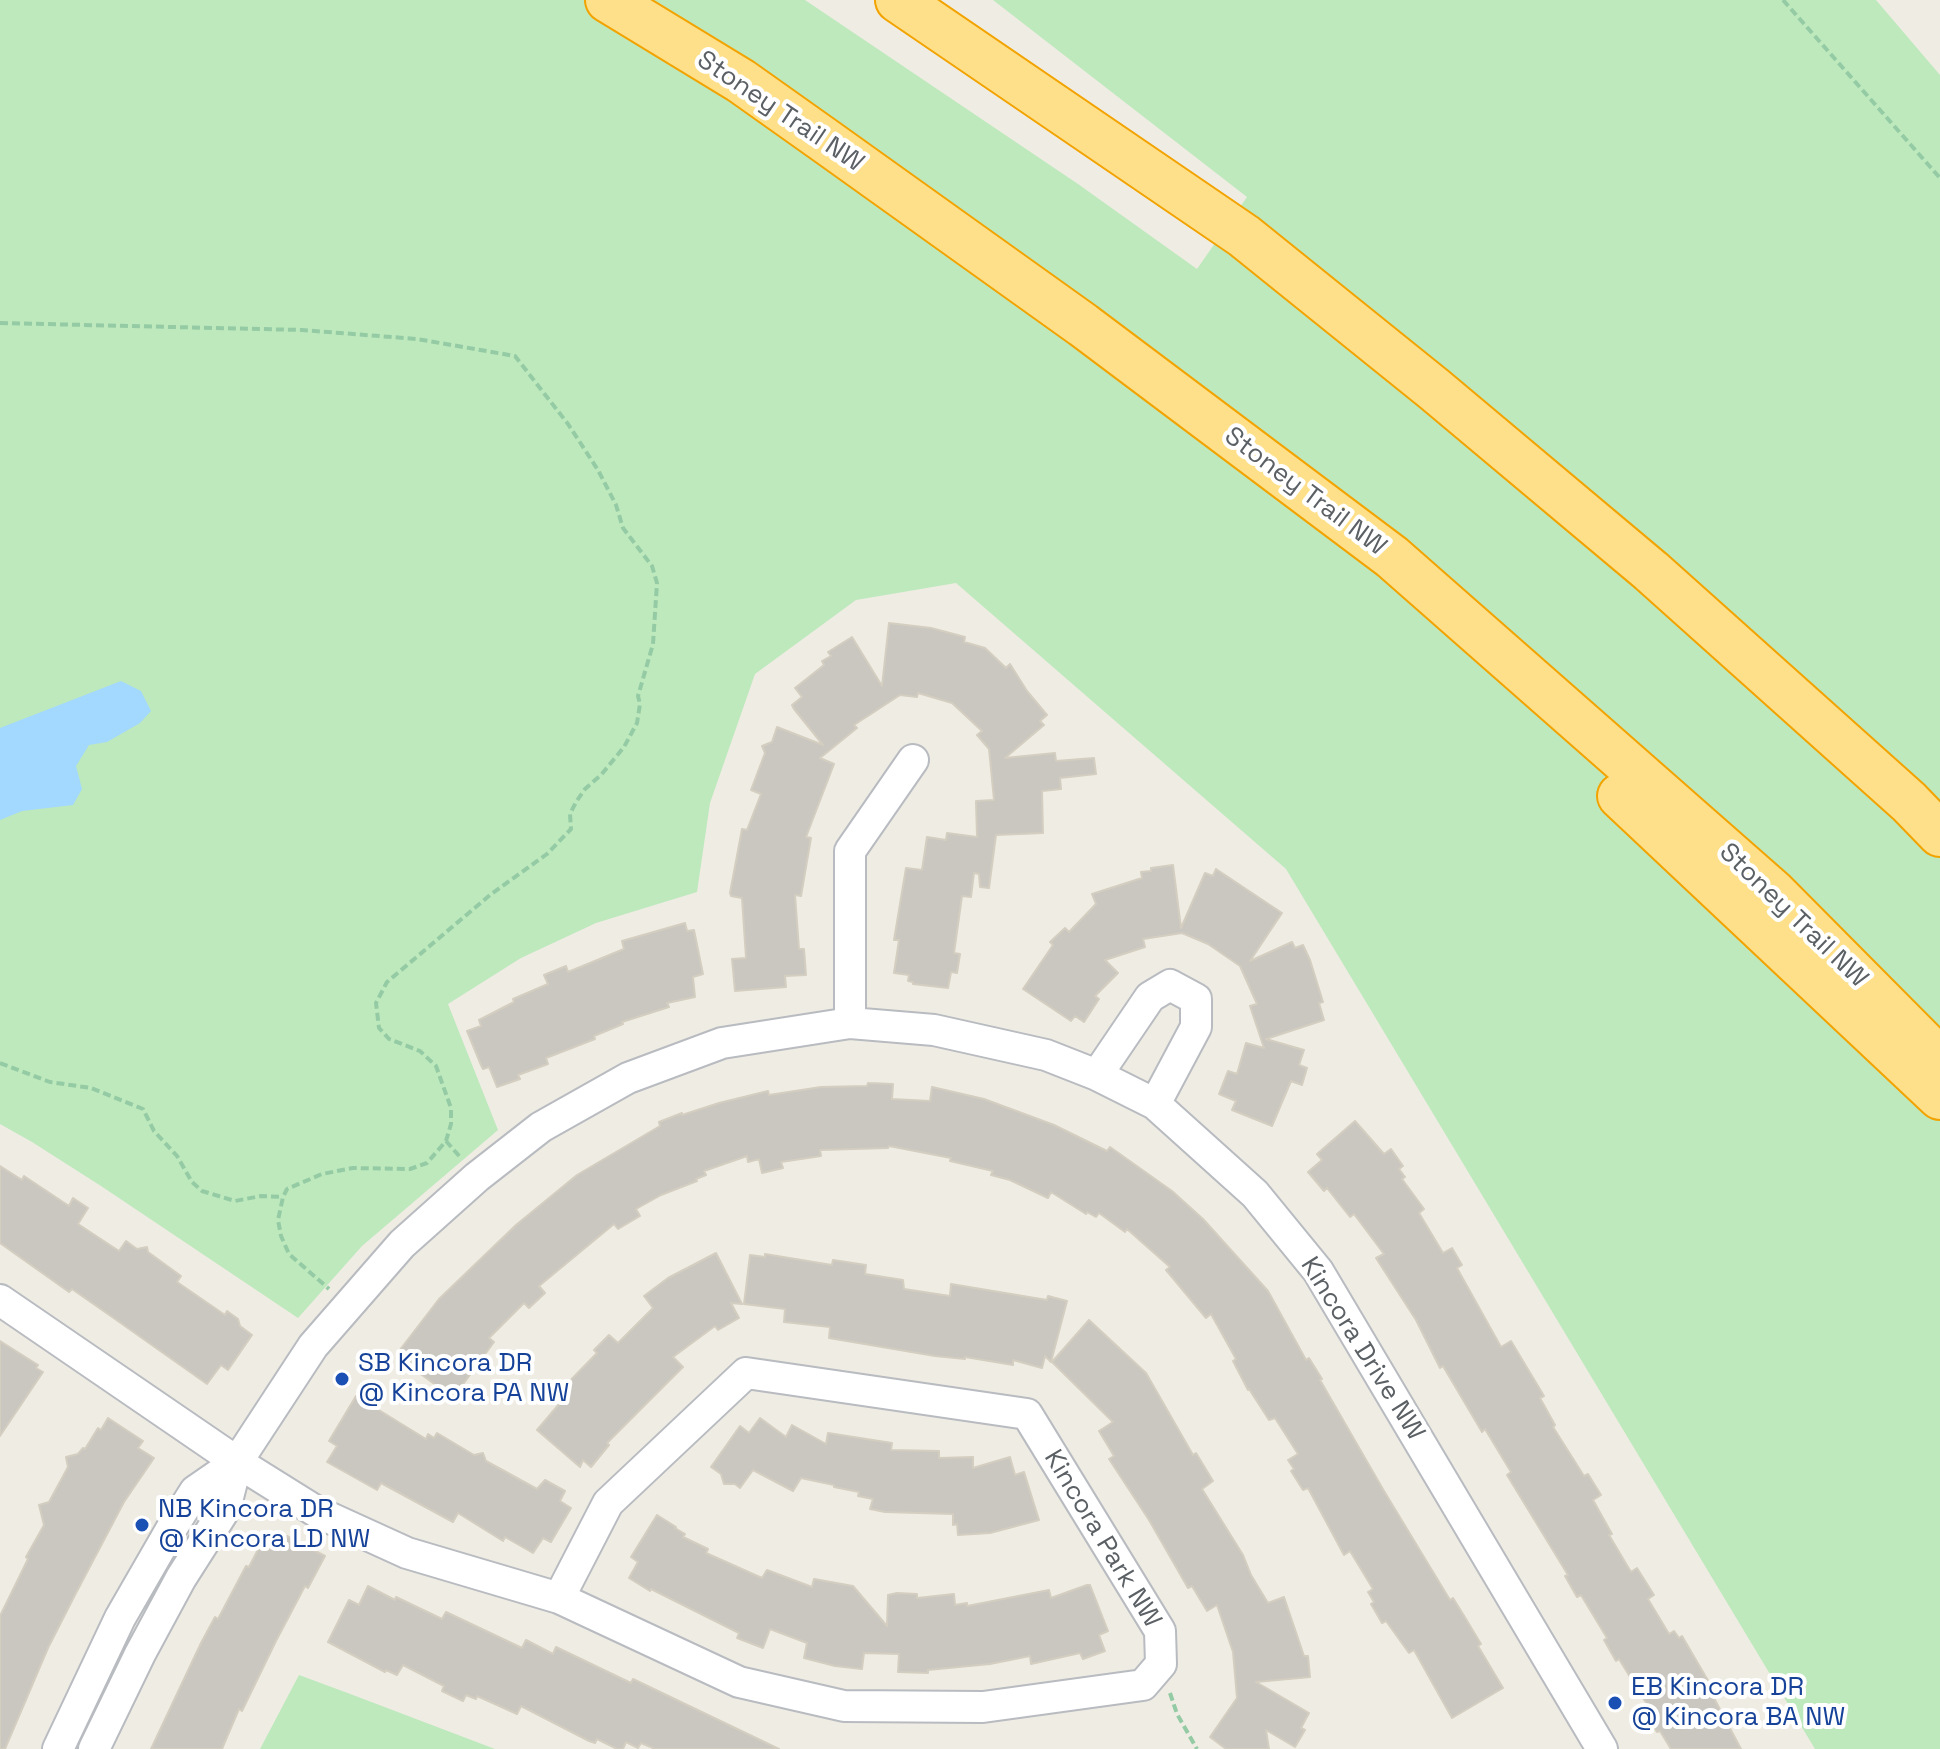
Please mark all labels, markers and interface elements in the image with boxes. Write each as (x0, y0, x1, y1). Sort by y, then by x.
street label: Stoney Trail NW (691, 45, 869, 179)
street label: Stoney Trail NW (1218, 421, 1392, 563)
street label: Stoney Trail NW (1712, 837, 1874, 995)
street label: Kincora Drive NW (1293, 1252, 1431, 1446)
place label: SB Kincora DR @ Kincora PA NW (358, 1348, 569, 1410)
marker: SB Kincora DR @ Kincora PA NW (333, 1370, 351, 1388)
street label: Kincora Park NW (1037, 1445, 1167, 1633)
place label: NB Kincora DR @ Kincora LD NW (158, 1494, 370, 1556)
marker: NB Kincora DR @ Kincora LD NW (133, 1516, 151, 1534)
place label: EB Kincora DR @ Kincora BA NW (1631, 1672, 1845, 1734)
marker: EB Kincora DR @ Kincora BA NW (1606, 1694, 1624, 1712)

